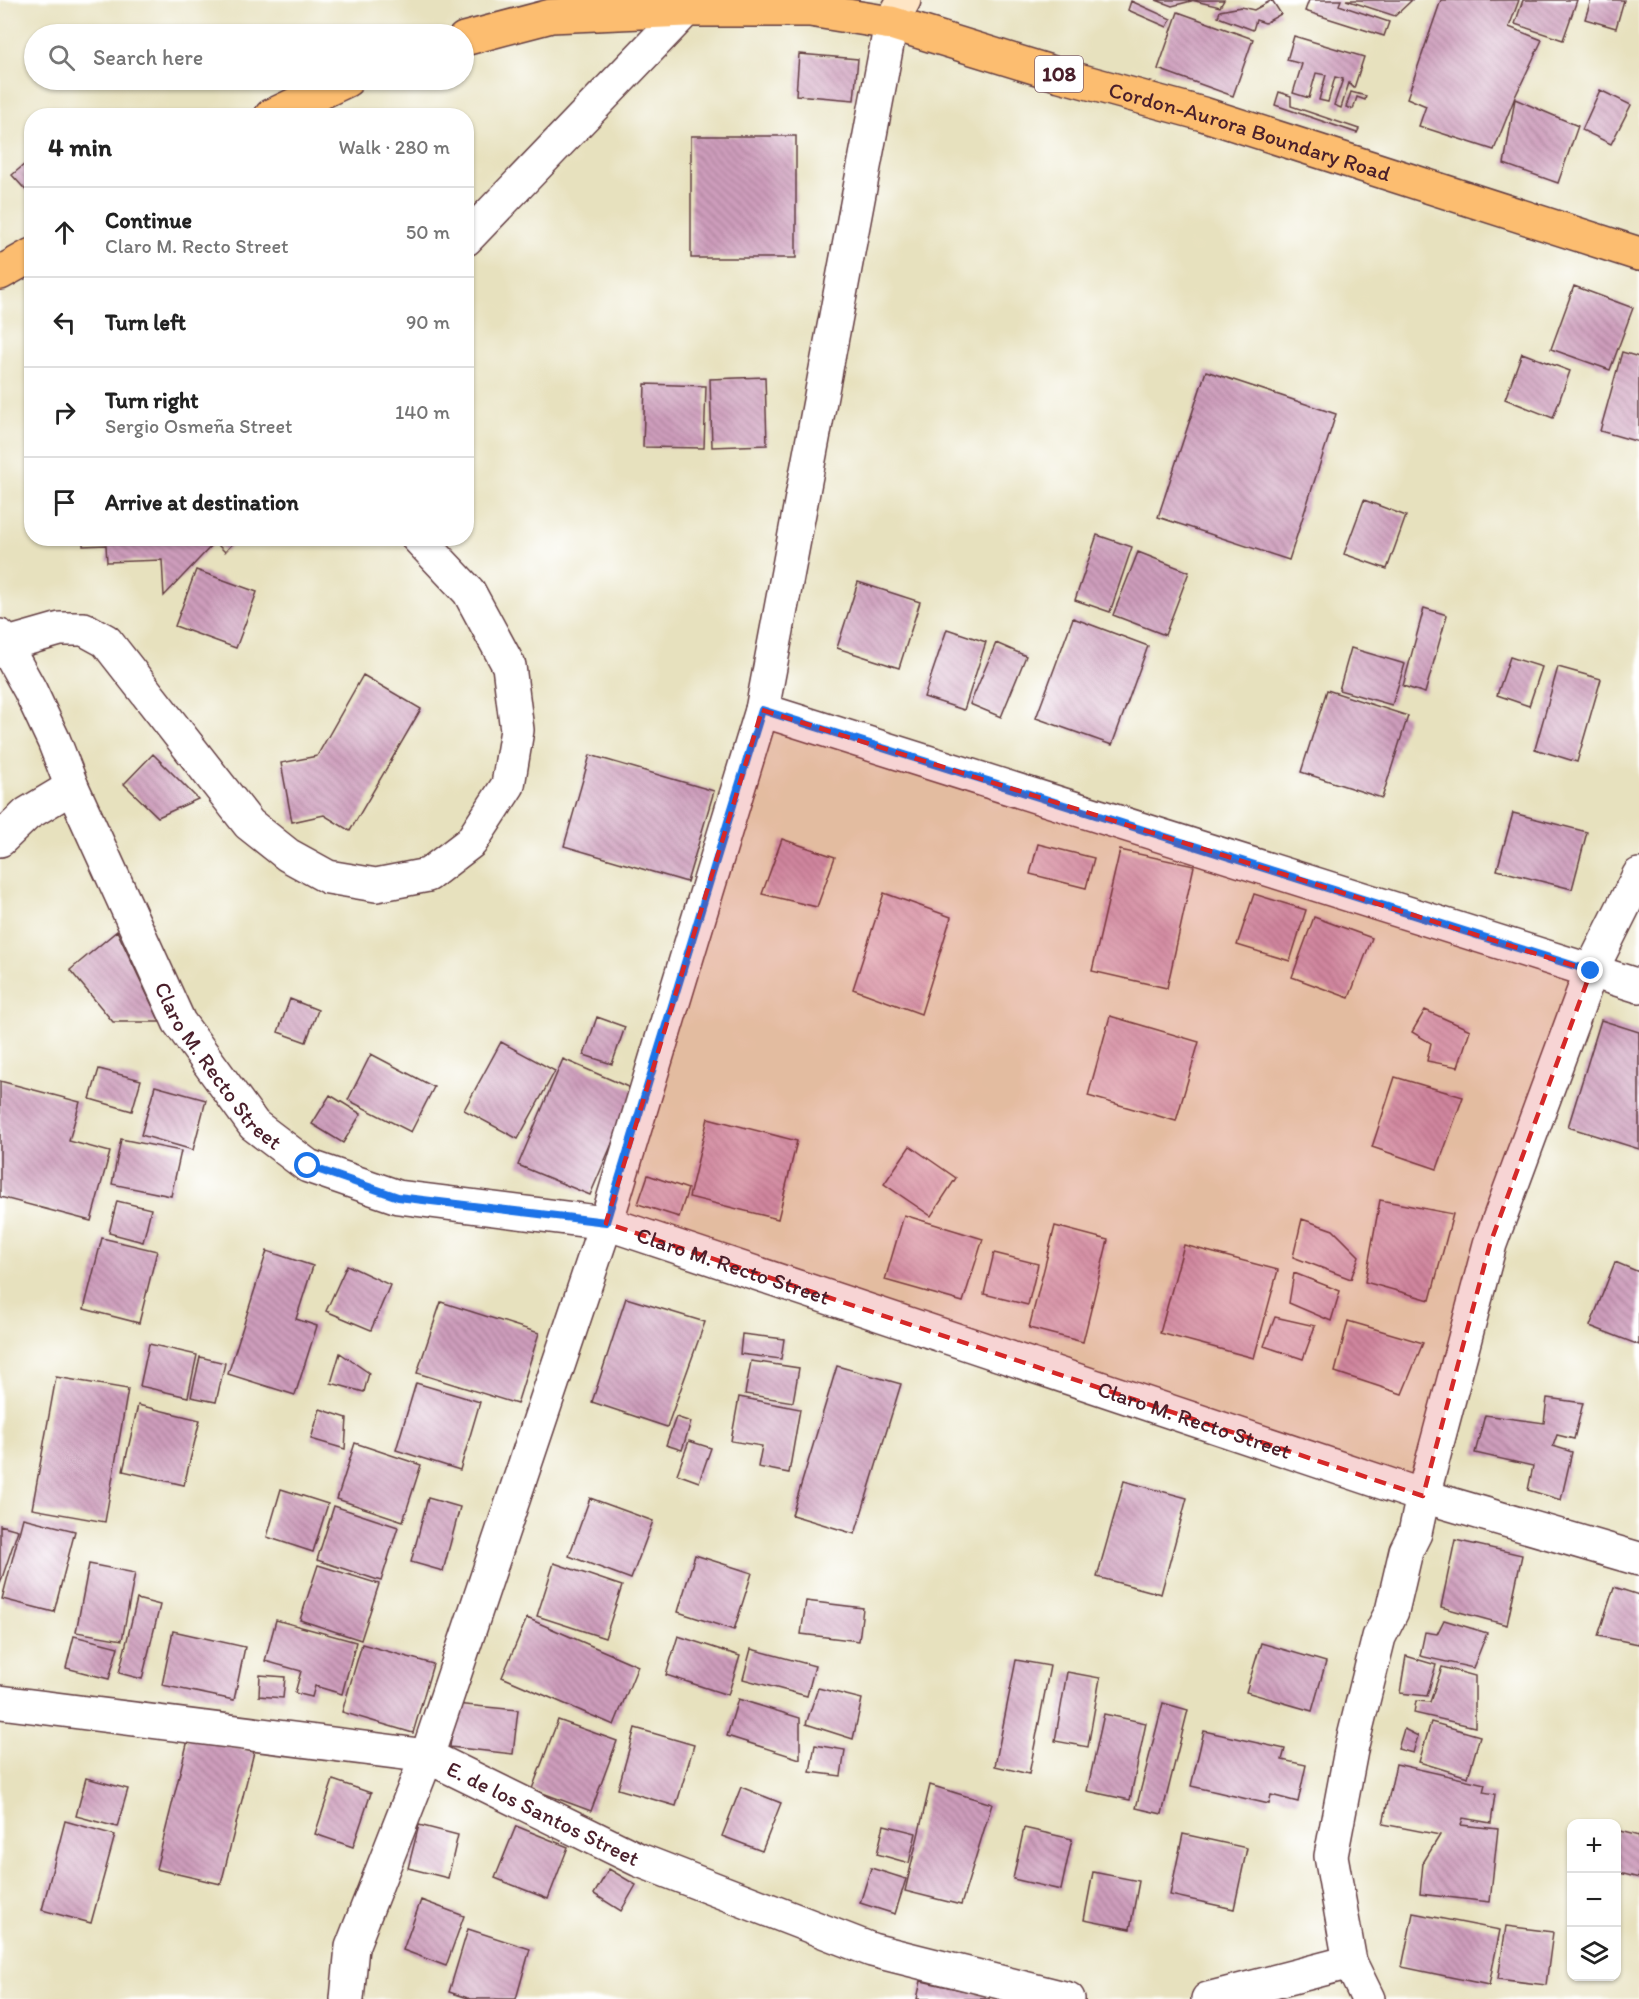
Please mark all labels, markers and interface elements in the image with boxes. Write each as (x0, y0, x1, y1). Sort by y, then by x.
search box (24, 24, 474, 90)
icon: search (45, 41, 78, 74)
text: Search here (93, 44, 203, 71)
road number: 108 (1035, 56, 1083, 92)
street label: Cordon-Aurora Boundary Road (1106, 76, 1394, 187)
text: 4 min (48, 131, 112, 163)
text: Walk · 280 m (338, 135, 450, 159)
text: Continue (105, 207, 192, 234)
icon: ahead (48, 216, 81, 249)
text: 50 m (406, 220, 450, 244)
text: Claro M. Recto Street (105, 234, 289, 258)
icon: left (48, 306, 81, 339)
text: Turn left (105, 309, 186, 336)
text: 90 m (406, 310, 450, 334)
text: Turn right (105, 387, 199, 414)
icon: right (48, 396, 81, 429)
text: 140 m (395, 400, 450, 424)
text: Sergio Osmeña Street (105, 414, 293, 438)
icon: arrive (48, 486, 81, 519)
text: Arrive at destination (105, 489, 299, 516)
route end (1577, 957, 1603, 983)
street label: Claro M. Recto Street (149, 978, 287, 1155)
route start (294, 1152, 320, 1178)
street label: Claro M. Recto Street (633, 1221, 833, 1311)
street label: Claro M. Recto Street (1094, 1375, 1294, 1465)
street label: E. de los Santos Street (442, 1755, 644, 1872)
map controls (1567, 1819, 1621, 1981)
button: + (1567, 1819, 1621, 1873)
button: − (1567, 1873, 1621, 1927)
button: layers (1567, 1927, 1621, 1981)

